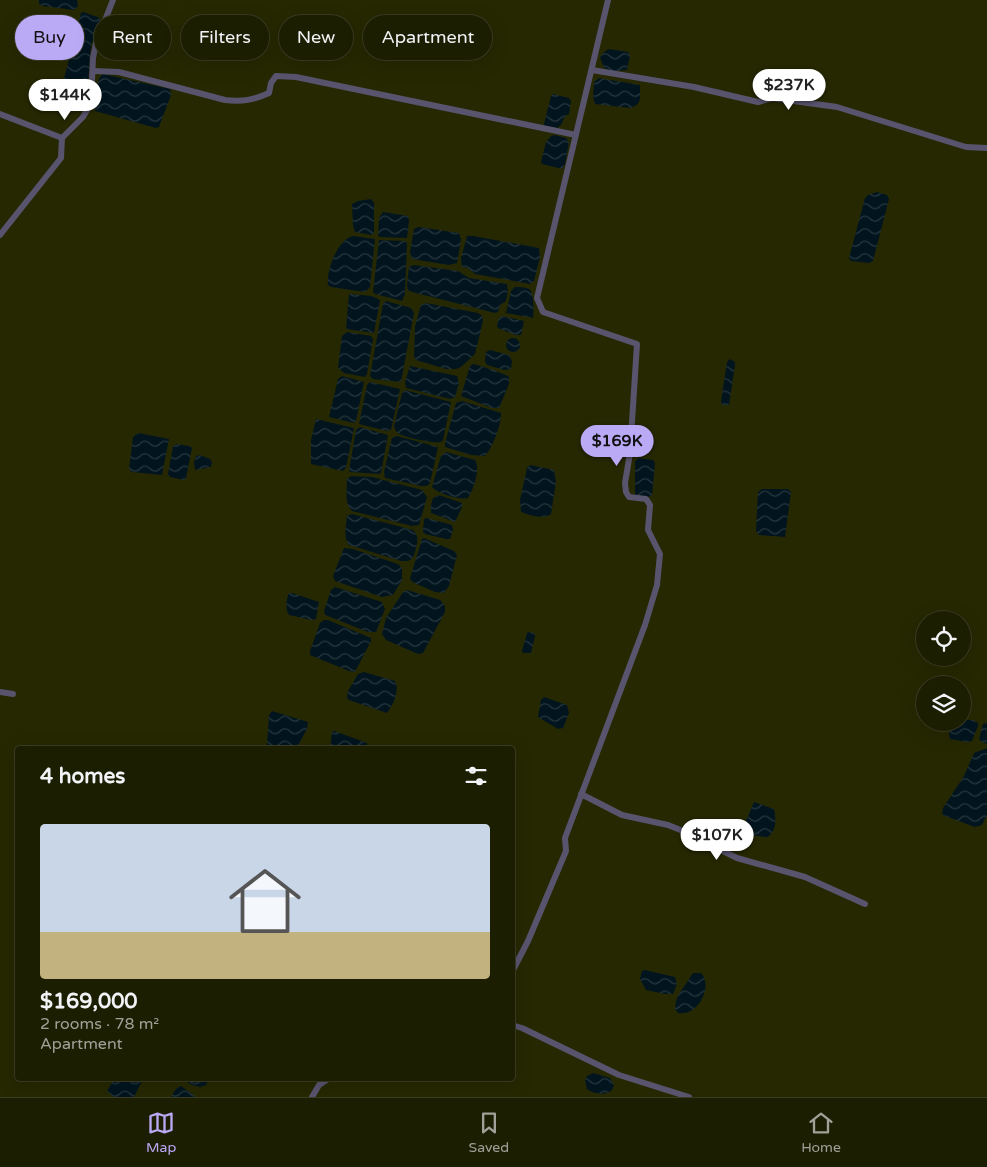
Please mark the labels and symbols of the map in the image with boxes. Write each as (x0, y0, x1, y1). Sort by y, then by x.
pin: $237K (754, 68, 824, 111)
pin: $144K (30, 78, 100, 121)
pin: $169K (582, 424, 652, 467)
pin: $107K (682, 818, 752, 861)

